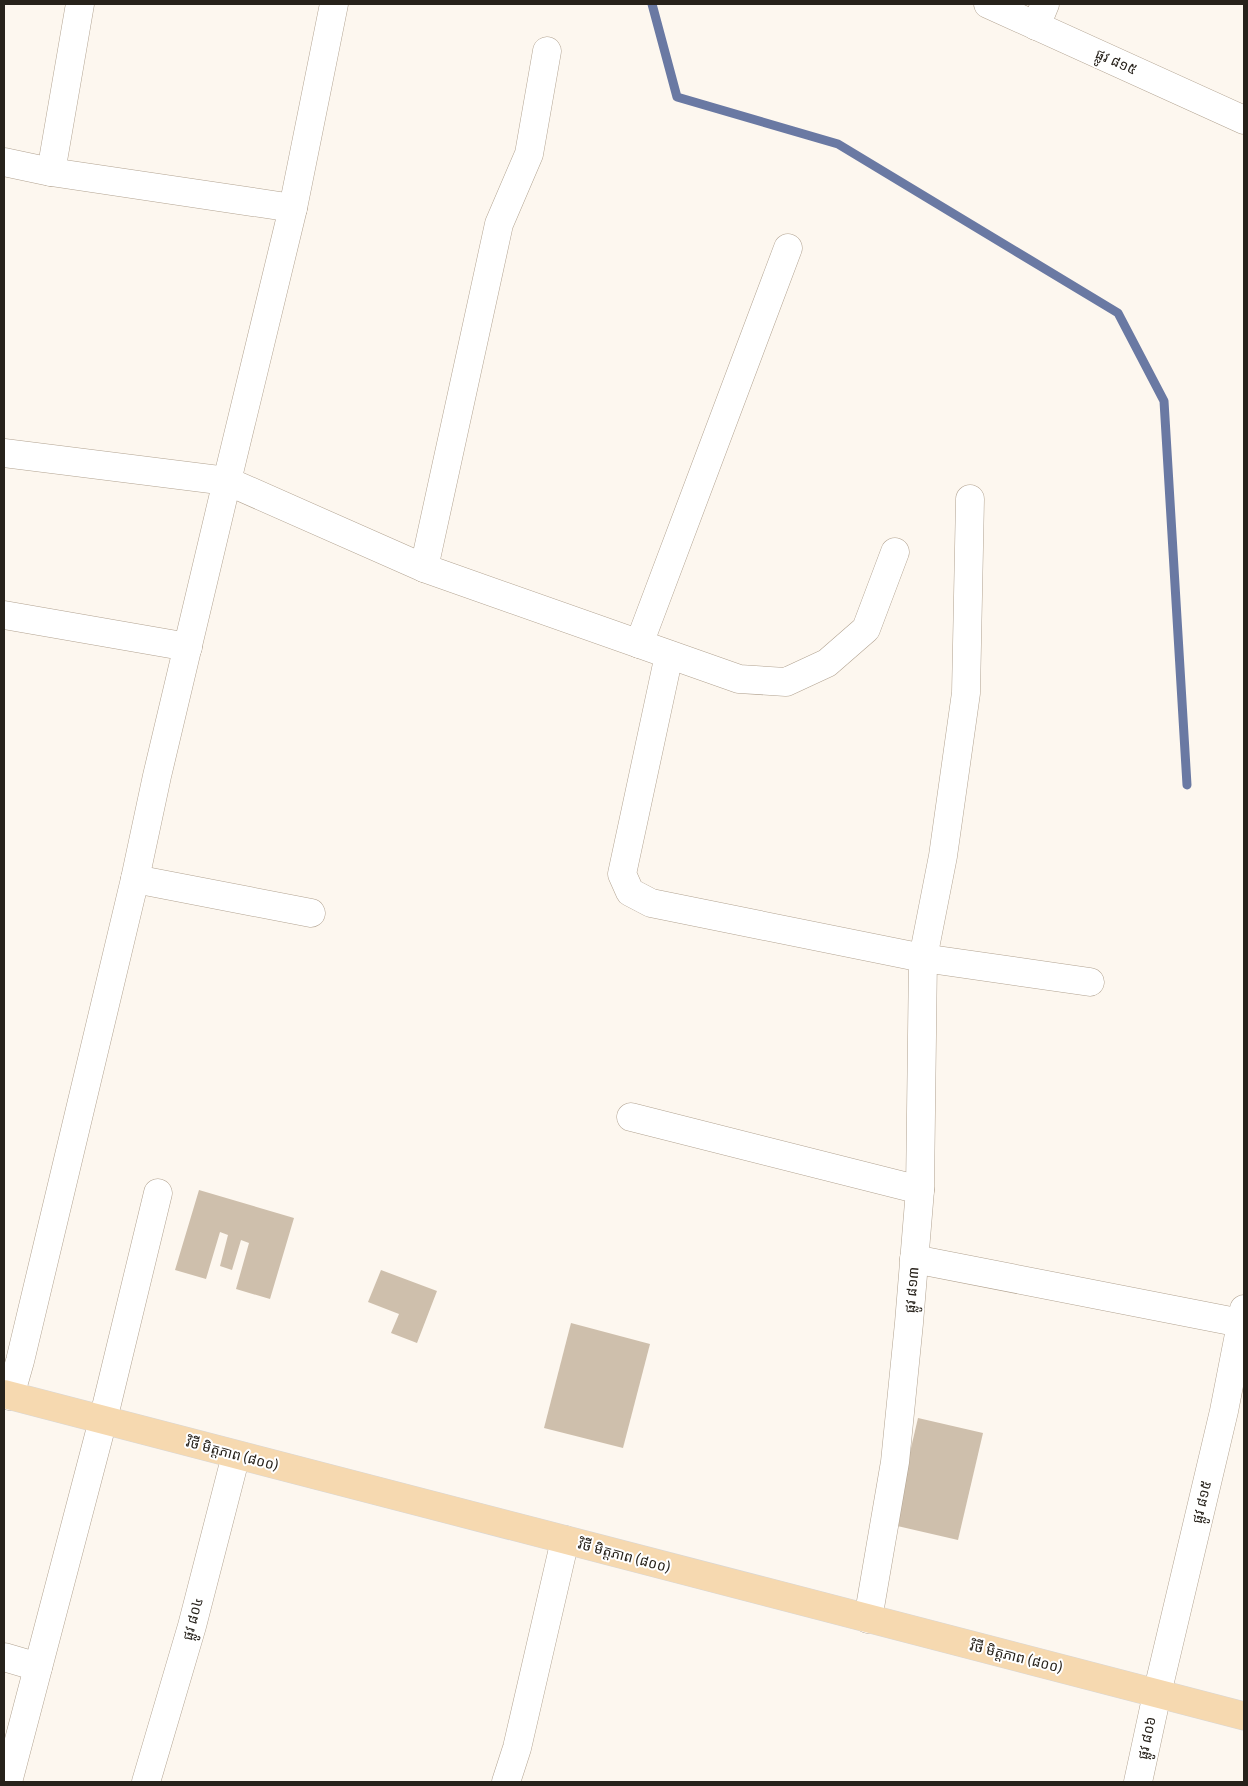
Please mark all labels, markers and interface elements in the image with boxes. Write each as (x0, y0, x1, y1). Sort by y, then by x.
street label: ផ្លូវ ៨១៥ (1091, 45, 1139, 81)
street label: ផ្លូវ ៨១៣ (902, 1266, 926, 1314)
street label: វិថី មិត្តភាព (៨០០) (184, 1433, 280, 1475)
street label: ផ្លូវ ៨១៥ (1189, 1479, 1218, 1526)
street label: វិថី មិត្តភាព (៨០០) (576, 1535, 672, 1577)
street label: ផ្លូវ ៨០៤ (179, 1596, 210, 1643)
street label: វិថី មិត្តភាព (៨០០) (967, 1637, 1064, 1677)
street label: ផ្លូវ ៨០៦ (1134, 1715, 1163, 1762)

